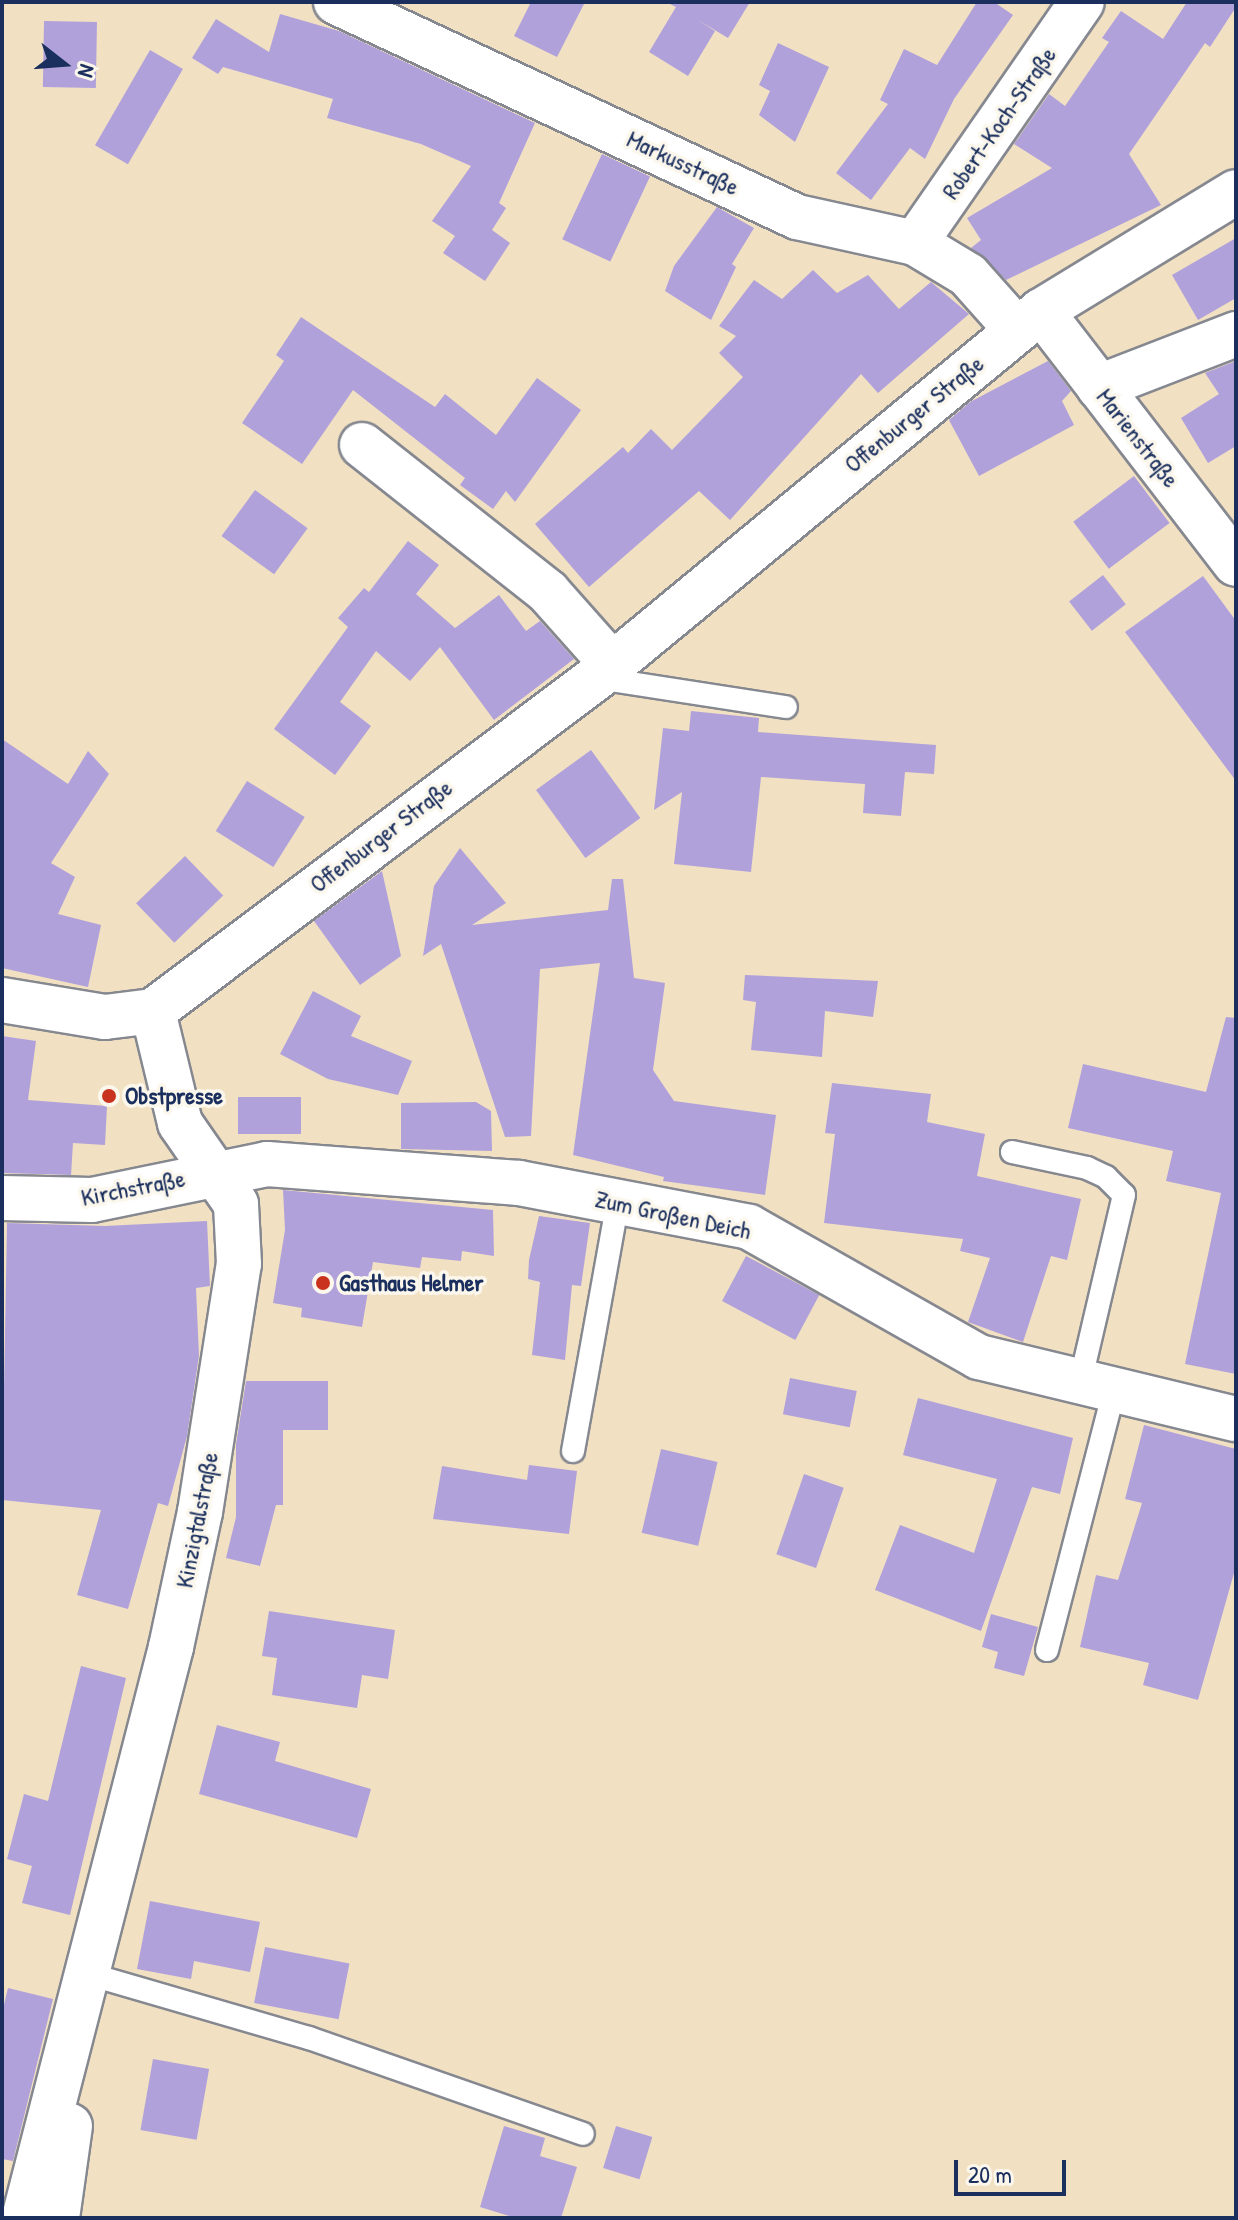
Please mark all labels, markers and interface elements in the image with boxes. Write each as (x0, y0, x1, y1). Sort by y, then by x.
north arrow (24, 24, 104, 104)
street label: Robert-Koch-Straße (936, 42, 1062, 204)
text: N (71, 61, 103, 81)
street label: Markusstraße (622, 125, 744, 201)
street label: Offenburger Straße (839, 349, 989, 479)
street label: Marienstraße (1091, 383, 1185, 493)
street label: Offenburger Straße (304, 773, 458, 899)
place label: Obstpresse (125, 1082, 223, 1110)
marker: Obstpresse (100, 1087, 118, 1105)
street label: Kirchstraße (79, 1164, 187, 1212)
street label: Zum Großen Deich (593, 1184, 753, 1246)
place label: Gasthaus Helmer (339, 1269, 484, 1297)
marker: Gasthaus Helmer (314, 1274, 332, 1292)
street label: Kinzigtalstraße (170, 1450, 224, 1590)
scale bar (958, 2144, 1070, 2194)
text: 20 m (968, 2158, 1012, 2190)

